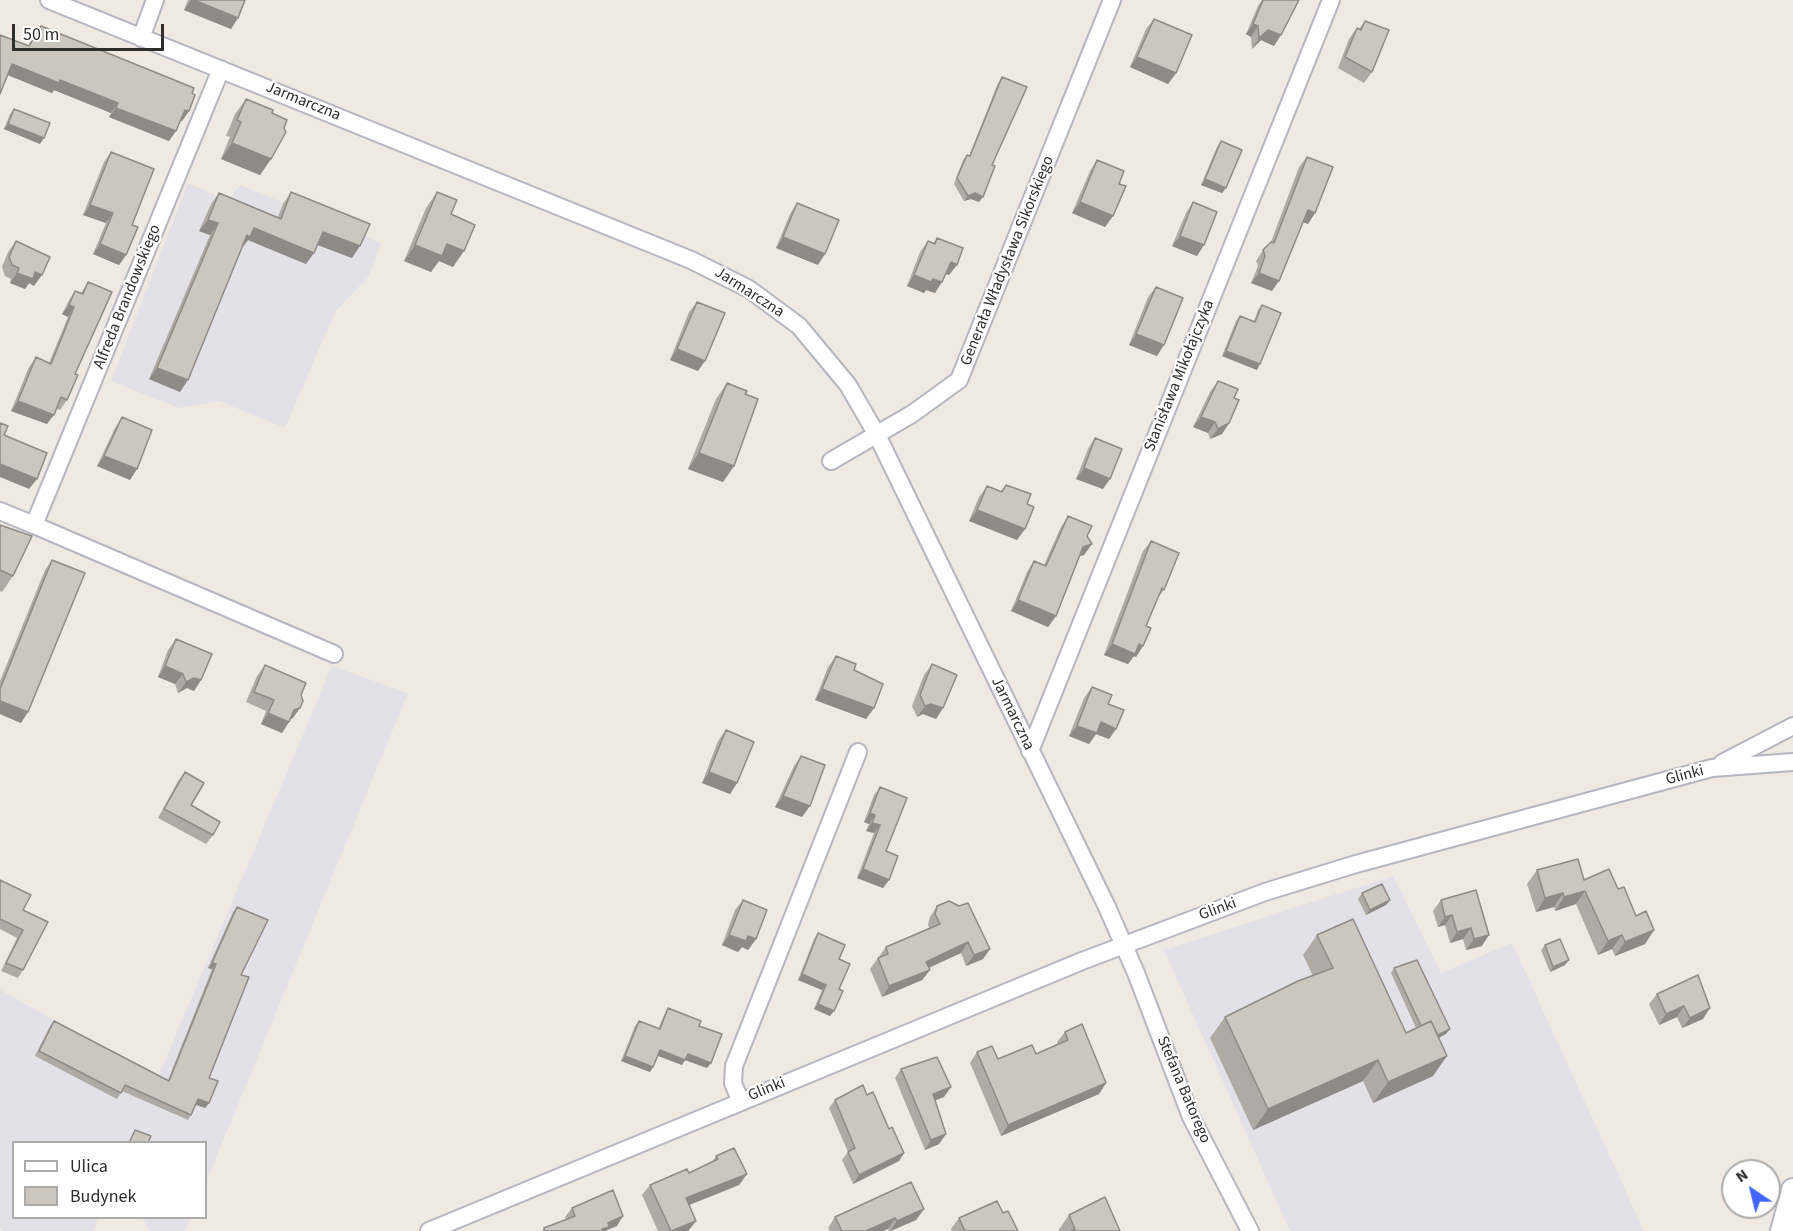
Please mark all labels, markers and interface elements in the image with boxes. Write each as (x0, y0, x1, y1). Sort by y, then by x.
scale bar (15, 12, 166, 50)
text: 50 m (23, 22, 59, 47)
street label: Jarmarczna (263, 78, 343, 126)
street label: Generała Władysława Sikorskiego (957, 153, 1059, 369)
street label: Alfreda Brandowskiego (90, 222, 166, 372)
street label: Jarmarczna (711, 263, 787, 323)
street label: Stanisława Mikołajczyka (1141, 297, 1219, 455)
street label: Jarmarczna (986, 674, 1038, 754)
street label: Glinki (1664, 762, 1706, 790)
street label: Glinki (1197, 894, 1239, 926)
street label: Stefana Batorego (1152, 1034, 1214, 1146)
street label: Glinki (746, 1074, 788, 1106)
legend (12, 1141, 207, 1219)
text: Ulica (70, 1154, 108, 1179)
north arrow (1721, 1159, 1781, 1219)
text: N (1731, 1164, 1752, 1188)
text: Budynek (70, 1184, 136, 1209)

